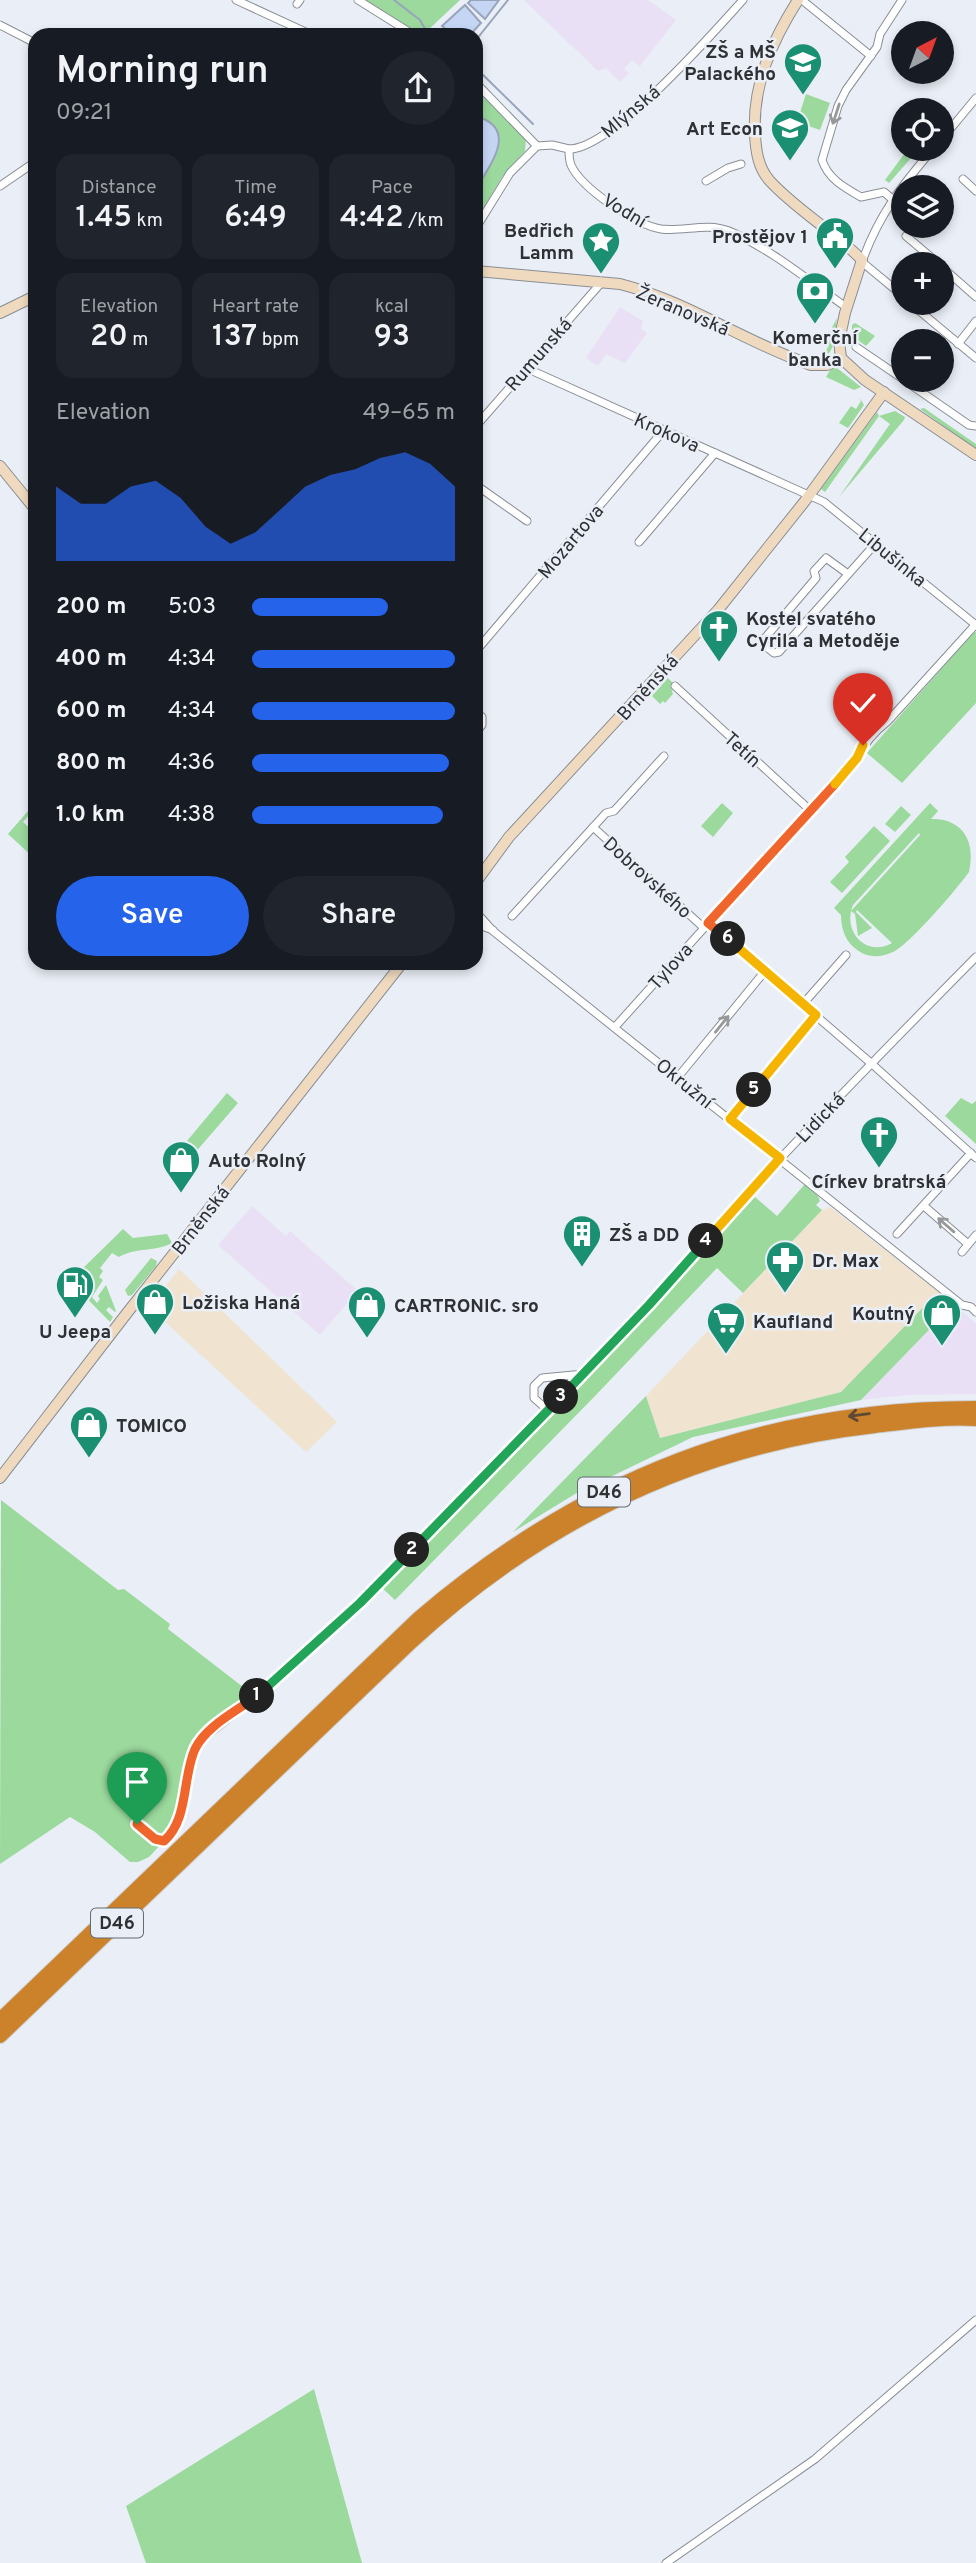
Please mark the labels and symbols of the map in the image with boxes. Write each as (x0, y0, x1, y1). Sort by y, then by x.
north arrow (891, 21, 954, 84)
place label: ZŠ a MŠ Palackého (684, 40, 776, 87)
school or university icon: ZŠ a MŠ Palackého (782, 41, 824, 96)
street label: Mlýnská (597, 81, 666, 144)
one-way arrow (829, 103, 841, 125)
school or university icon: Art Econ (769, 107, 811, 162)
place label: Art Econ (686, 118, 763, 142)
street label: Vodní (597, 189, 652, 235)
public building icon: Prostějov 1 (814, 215, 856, 270)
place label: Bedřich Lamm (504, 220, 574, 266)
place icon: Bedřich Lamm (580, 220, 622, 275)
place label: Prostějov 1 (712, 226, 808, 250)
bank icon: Komerční banka (794, 270, 836, 325)
street label: Žeranovská (632, 280, 733, 342)
street label: Rumunská (501, 314, 578, 397)
place label: Komerční banka (772, 327, 859, 373)
street label: Krokova (630, 409, 703, 459)
street label: Mozartova (533, 500, 610, 585)
street label: Libušinka (853, 524, 931, 593)
church icon: Kostel svatého Cyrila a Metoděje (698, 608, 740, 663)
place label: Kostel svatého Cyrila a Metoděje (746, 608, 900, 654)
street label: Brněnská (613, 650, 684, 726)
pin (833, 673, 893, 745)
street label: Tetín (718, 727, 765, 773)
street label: Dobrovského (597, 832, 696, 925)
pin: 6 (710, 922, 746, 956)
street label: Tylova (644, 939, 699, 996)
one-way arrow (714, 1016, 729, 1034)
street label: Okružní (650, 1054, 719, 1116)
pin: 5 (736, 1072, 772, 1108)
street label: Lidická (792, 1088, 851, 1149)
church icon: Církev bratrská (858, 1114, 900, 1169)
shop icon: Auto Rolný (160, 1139, 202, 1194)
place label: Auto Rolný (208, 1150, 306, 1174)
place label: Církev bratrská (812, 1171, 946, 1195)
street label: Brněnská (167, 1182, 236, 1260)
building icon: ZŠ a DD (561, 1213, 603, 1268)
one-way arrow (937, 1217, 955, 1233)
place label: ZŠ a DD (609, 1223, 680, 1248)
pin: 4 (688, 1224, 724, 1258)
pharmacy icon: Dr. Max (764, 1239, 806, 1294)
place label: Dr. Max (812, 1250, 879, 1274)
fuel station icon: U Jeepa (54, 1264, 96, 1319)
shop icon: Ložiska Haná (134, 1281, 176, 1336)
shop icon: CARTRONIC. sro (346, 1284, 388, 1339)
place label: Ložiska Haná (182, 1292, 300, 1316)
shop icon: Koutný (921, 1292, 963, 1347)
place label: CARTRONIC. sro (394, 1295, 539, 1319)
supermarket icon: Kaufland (705, 1300, 747, 1355)
place label: Koutný (852, 1303, 915, 1327)
place label: Kaufland (753, 1311, 833, 1335)
place label: U Jeepa (39, 1321, 111, 1345)
pin: 3 (544, 1380, 578, 1414)
shop icon: TOMICO (68, 1404, 110, 1459)
one-way arrow (848, 1409, 871, 1422)
place label: TOMICO (116, 1415, 187, 1439)
road number: D46 (578, 1478, 630, 1506)
pin: 2 (394, 1532, 430, 1568)
pin: 1 (240, 1678, 274, 1714)
pin (107, 1752, 167, 1824)
road number: D46 (91, 1909, 143, 1938)

